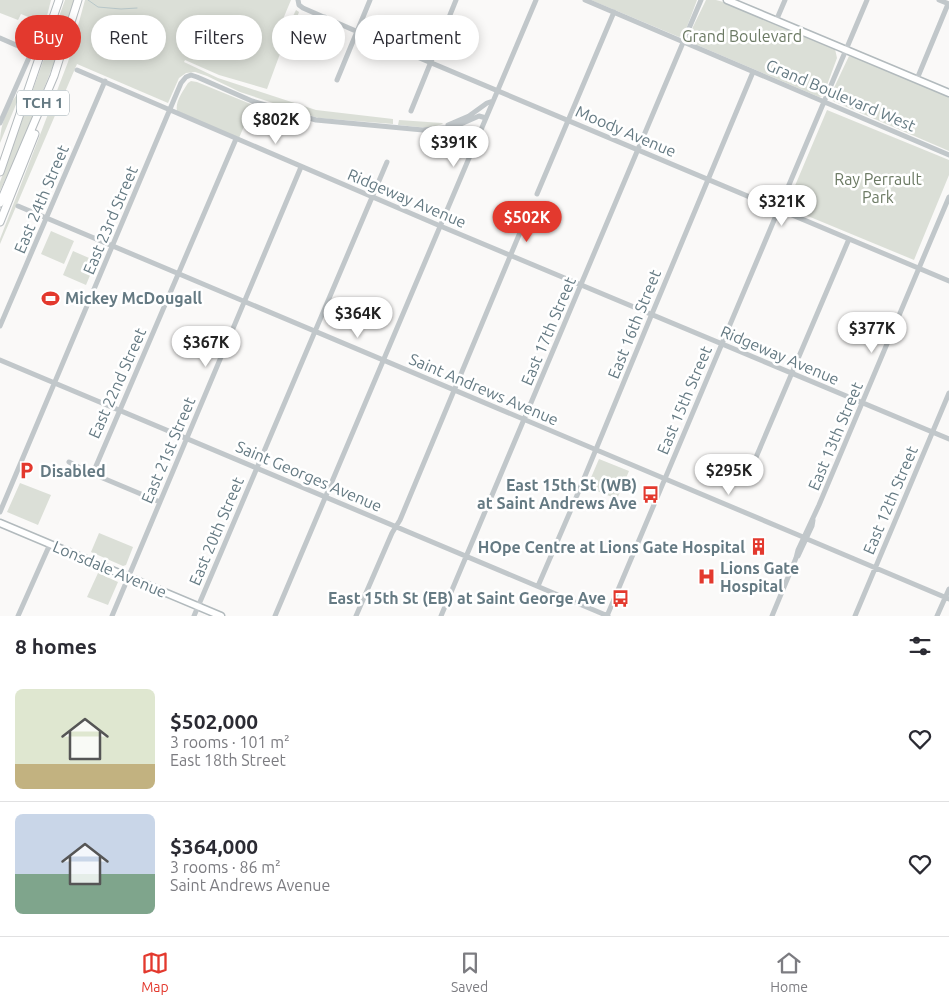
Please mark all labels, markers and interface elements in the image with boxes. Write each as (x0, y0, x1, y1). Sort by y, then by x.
chip: Buy (15, 15, 81, 60)
chip: Rent (91, 15, 166, 60)
chip: Filters (176, 15, 262, 60)
chip: New (272, 15, 345, 60)
chip: Apartment (355, 15, 479, 60)
park label: Grand Boulevard (682, 27, 802, 45)
street label: Grand Boulevard West (764, 55, 919, 135)
road number: TCH 1 (17, 90, 69, 116)
pin: $802K (241, 102, 311, 145)
street label: Moody Avenue (573, 102, 679, 160)
text: $802K (253, 110, 299, 128)
pin: $391K (419, 126, 489, 168)
text: $391K (431, 133, 477, 151)
street label: East 24th Street (10, 141, 72, 256)
street label: East 23rd Street (79, 162, 141, 277)
street label: Ridgeway Avenue (345, 165, 469, 231)
park label: Ray Perrault Park (834, 170, 922, 206)
pin: $321K (747, 184, 817, 227)
text: $321K (759, 192, 805, 210)
pin: $502K (492, 200, 562, 243)
text: $502K (504, 208, 550, 226)
street label: East 16th Street (604, 266, 664, 381)
street label: East 17th Street (517, 273, 579, 388)
sports icon: Mickey McDougall (41, 288, 61, 308)
place label: Mickey McDougall (65, 289, 202, 307)
pin: $364K (323, 296, 393, 339)
text: $364K (335, 304, 381, 322)
pin: $377K (837, 312, 907, 354)
text: $377K (849, 319, 895, 337)
street label: Ridgeway Avenue (718, 322, 842, 388)
street label: East 22nd Street (85, 324, 150, 441)
pin: $367K (171, 326, 241, 368)
text: $367K (183, 333, 229, 351)
street label: East 15th Street (653, 342, 715, 457)
street label: Saint Andrews Avenue (407, 349, 561, 429)
street label: East 13th Street (804, 378, 866, 493)
street label: East 21st Street (138, 394, 199, 506)
street label: Saint Georges Avenue (233, 437, 385, 515)
street label: East 12th Street (859, 442, 921, 557)
pin: $295K (694, 454, 764, 496)
parking icon: Disabled (16, 461, 36, 481)
text: $295K (706, 461, 752, 479)
place label: Disabled (40, 462, 106, 480)
street label: East 20th Street (185, 473, 247, 588)
place label: East 15th St (WB) at Saint Andrews Ave (477, 476, 637, 512)
bus stop icon: East 15th St (WB) at Saint Andrews Ave (641, 484, 661, 504)
street label: Lonsdale Avenue (50, 537, 170, 601)
building icon: HOpe Centre at Lions Gate Hospital (749, 537, 769, 557)
place label: HOpe Centre at Lions Gate Hospital (478, 538, 745, 556)
place label: Lions Gate Hospital (720, 559, 799, 595)
hospital icon: Lions Gate Hospital (696, 567, 716, 587)
bus stop icon: East 15th St (EB) at Saint George Ave (610, 588, 630, 608)
place label: East 15th St (EB) at Saint George Ave (328, 589, 606, 608)
icon: filters (906, 632, 934, 660)
text: 8 homes (15, 634, 97, 658)
icon: home (55, 709, 115, 769)
text: $502,000 (170, 709, 258, 733)
icon: heart (906, 725, 934, 753)
text: 3 rooms · 101 m² (170, 733, 290, 751)
text: East 18th Street (170, 751, 286, 769)
icon: home (55, 834, 115, 894)
text: $364,000 (170, 834, 258, 858)
icon: heart (906, 850, 934, 878)
text: 3 rooms · 86 m² (170, 858, 281, 876)
text: Saint Andrews Avenue (170, 876, 330, 894)
tab: Map (141, 949, 169, 995)
tab: Saved (451, 949, 488, 995)
tab: Home (770, 949, 808, 995)

